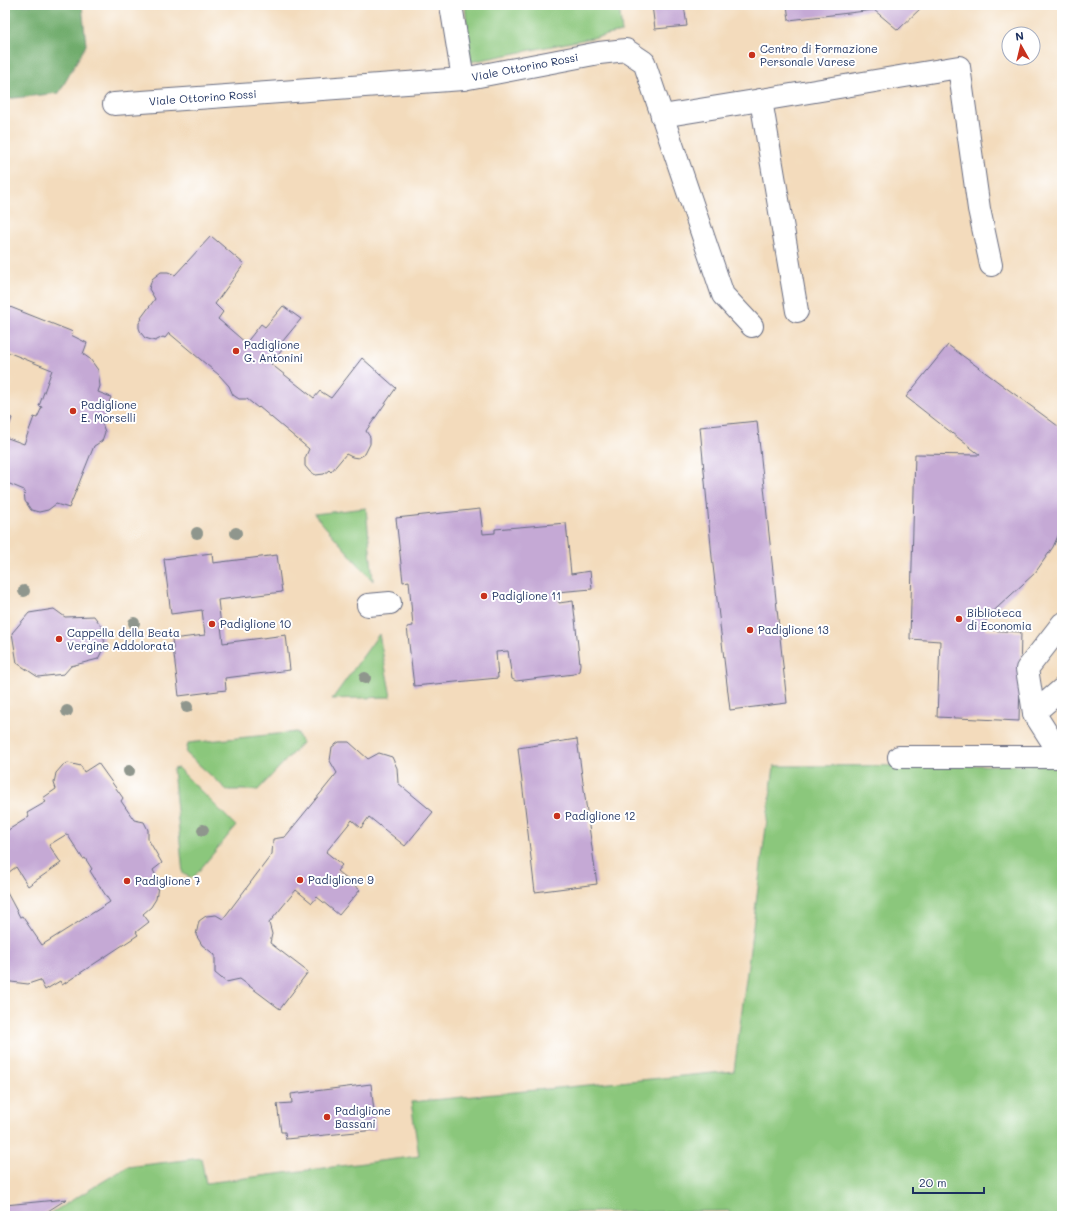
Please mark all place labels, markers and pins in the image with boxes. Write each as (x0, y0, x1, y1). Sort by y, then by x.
place label: Centro di Formazione Personale Varese (760, 41, 878, 69)
marker: Centro di Formazione Personale Varese (747, 50, 757, 60)
place label: Padiglione G. Antonini (244, 337, 303, 365)
marker: Padiglione G. Antonini (231, 346, 241, 356)
place label: Padiglione E. Morselli (81, 397, 137, 425)
marker: Padiglione E. Morselli (68, 406, 78, 416)
place label: Padiglione 11 (492, 588, 561, 603)
marker: Padiglione 11 (479, 591, 489, 601)
place label: Biblioteca di Economia (967, 605, 1032, 633)
marker: Biblioteca di Economia (954, 614, 964, 624)
place label: Padiglione 10 (220, 616, 291, 631)
marker: Padiglione 10 (207, 619, 217, 629)
place label: Padiglione 13 (758, 622, 829, 637)
place label: Cappella della Beata Vergine Addolorata (67, 625, 180, 653)
marker: Padiglione 13 (745, 625, 755, 635)
marker: Cappella della Beata Vergine Addolorata (54, 634, 64, 644)
place label: Padiglione 12 (565, 808, 635, 823)
marker: Padiglione 12 (552, 811, 562, 821)
place label: Padiglione 9 (308, 872, 374, 887)
place label: Padiglione 7 (135, 873, 200, 888)
marker: Padiglione 9 (295, 875, 305, 885)
marker: Padiglione 7 (122, 876, 132, 886)
place label: Padiglione Bassani (335, 1103, 391, 1131)
marker: Padiglione Bassani (322, 1112, 332, 1122)

